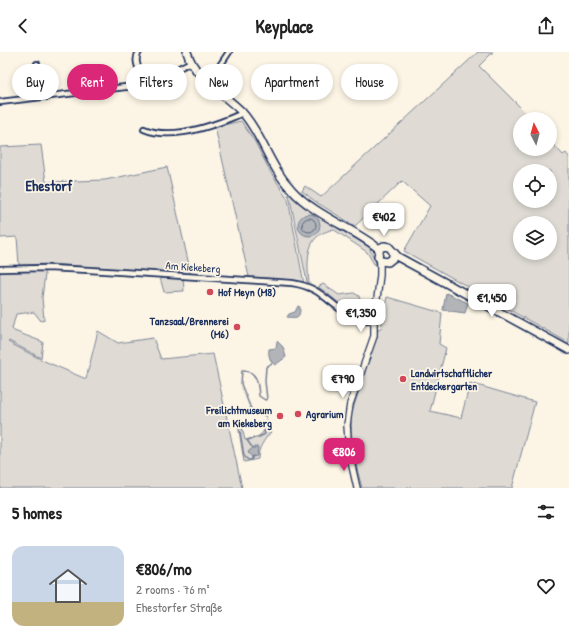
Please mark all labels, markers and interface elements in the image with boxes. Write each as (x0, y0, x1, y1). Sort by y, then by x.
text: Keyplace (256, 14, 313, 39)
icon: back (12, 15, 34, 37)
icon: share (535, 15, 557, 37)
chip: Buy (12, 64, 59, 100)
chip: Rent (67, 64, 118, 100)
chip: Filters (126, 64, 187, 100)
chip: New (195, 64, 243, 100)
chip: Apartment (251, 64, 333, 100)
chip: House (341, 64, 398, 100)
north arrow (513, 112, 557, 156)
map controls (513, 112, 557, 260)
button: locate (513, 164, 557, 208)
district label: Ehestorf (25, 175, 73, 196)
pin: €402 (360, 203, 408, 237)
text: €402 (372, 207, 396, 225)
button: layers (513, 216, 557, 260)
street label: Am Kiekeberg (165, 258, 221, 276)
pin: €1,450 (459, 284, 525, 318)
place label: Hof Meyn (M8) (218, 285, 276, 300)
marker: Hof Meyn (M8) (205, 287, 215, 297)
text: €1,450 (477, 288, 507, 306)
pin: €1,350 (328, 299, 394, 333)
text: €1,350 (346, 303, 376, 321)
place label: Tanzsaal/Brennerei (M6) (149, 314, 229, 341)
marker: Tanzsaal/Brennerei (M6) (232, 322, 242, 332)
pin: €790 (319, 365, 367, 399)
place label: Landwirtschaftlicher Entdeckergarten (411, 366, 493, 394)
text: €790 (331, 369, 355, 387)
marker: Landwirtschaftlicher Entdeckergarten (398, 374, 408, 384)
place label: Freilichtmuseum am Kiekeberg (205, 403, 273, 431)
place label: Agrarium (306, 407, 344, 422)
marker: Agrarium (293, 409, 303, 419)
marker: Freilichtmuseum am Kiekeberg (275, 411, 285, 421)
pin: €806 (320, 438, 368, 472)
text: €806 (333, 442, 355, 460)
text: 5 homes (12, 501, 62, 524)
icon: filters (535, 501, 557, 523)
text: €806/mo (136, 557, 192, 580)
icon: home (44, 562, 92, 610)
icon: heart (535, 575, 557, 597)
text: 2 rooms · 76 m² (136, 580, 209, 598)
text: Ehestorfer Straße (136, 598, 223, 616)

